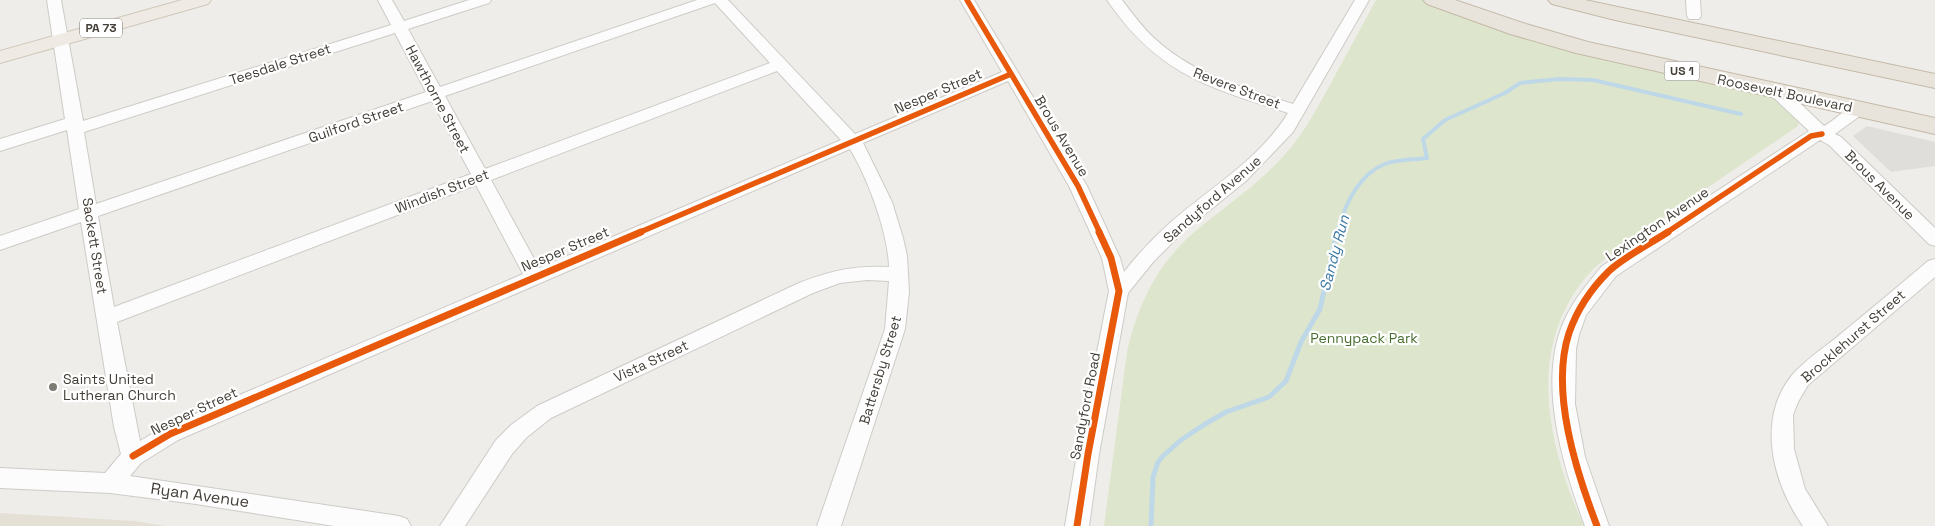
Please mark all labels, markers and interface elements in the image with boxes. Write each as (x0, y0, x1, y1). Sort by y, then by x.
road number: PA 73 (80, 18, 122, 38)
street label: Teesdale Street (227, 39, 333, 89)
street label: Hawthorne Street (402, 42, 474, 156)
road number: US 1 (1664, 61, 1700, 80)
street label: Revere Street (1191, 63, 1283, 113)
street label: Nesper Street (891, 64, 985, 118)
street label: Roosevelt Boulevard (1716, 70, 1854, 116)
street label: Brous Avenue (1031, 92, 1093, 180)
street label: Guilford Street (306, 97, 406, 147)
street label: Brous Avenue (1841, 146, 1919, 224)
street label: Sandyford Avenue (1159, 151, 1265, 247)
street label: Windish Street (393, 165, 491, 217)
street label: Lexington Avenue (1602, 183, 1712, 265)
street label: Sackett Street (78, 196, 112, 296)
water label: Sandy Run (1315, 212, 1353, 293)
street label: Nesper Street (518, 222, 612, 276)
street label: Brocklehurst Street (1797, 286, 1909, 386)
street label: Battersby Street (855, 313, 905, 427)
park label: Pennypack Park (1310, 329, 1418, 347)
street label: Vista Street (611, 336, 691, 386)
street label: Sandyford Road (1066, 351, 1104, 461)
place label: Saints United Lutheran Church (63, 370, 176, 404)
marker: Saints United Lutheran Church (47, 381, 59, 393)
street label: Nesper Street (148, 383, 240, 439)
street label: Ryan Avenue (149, 478, 251, 512)

